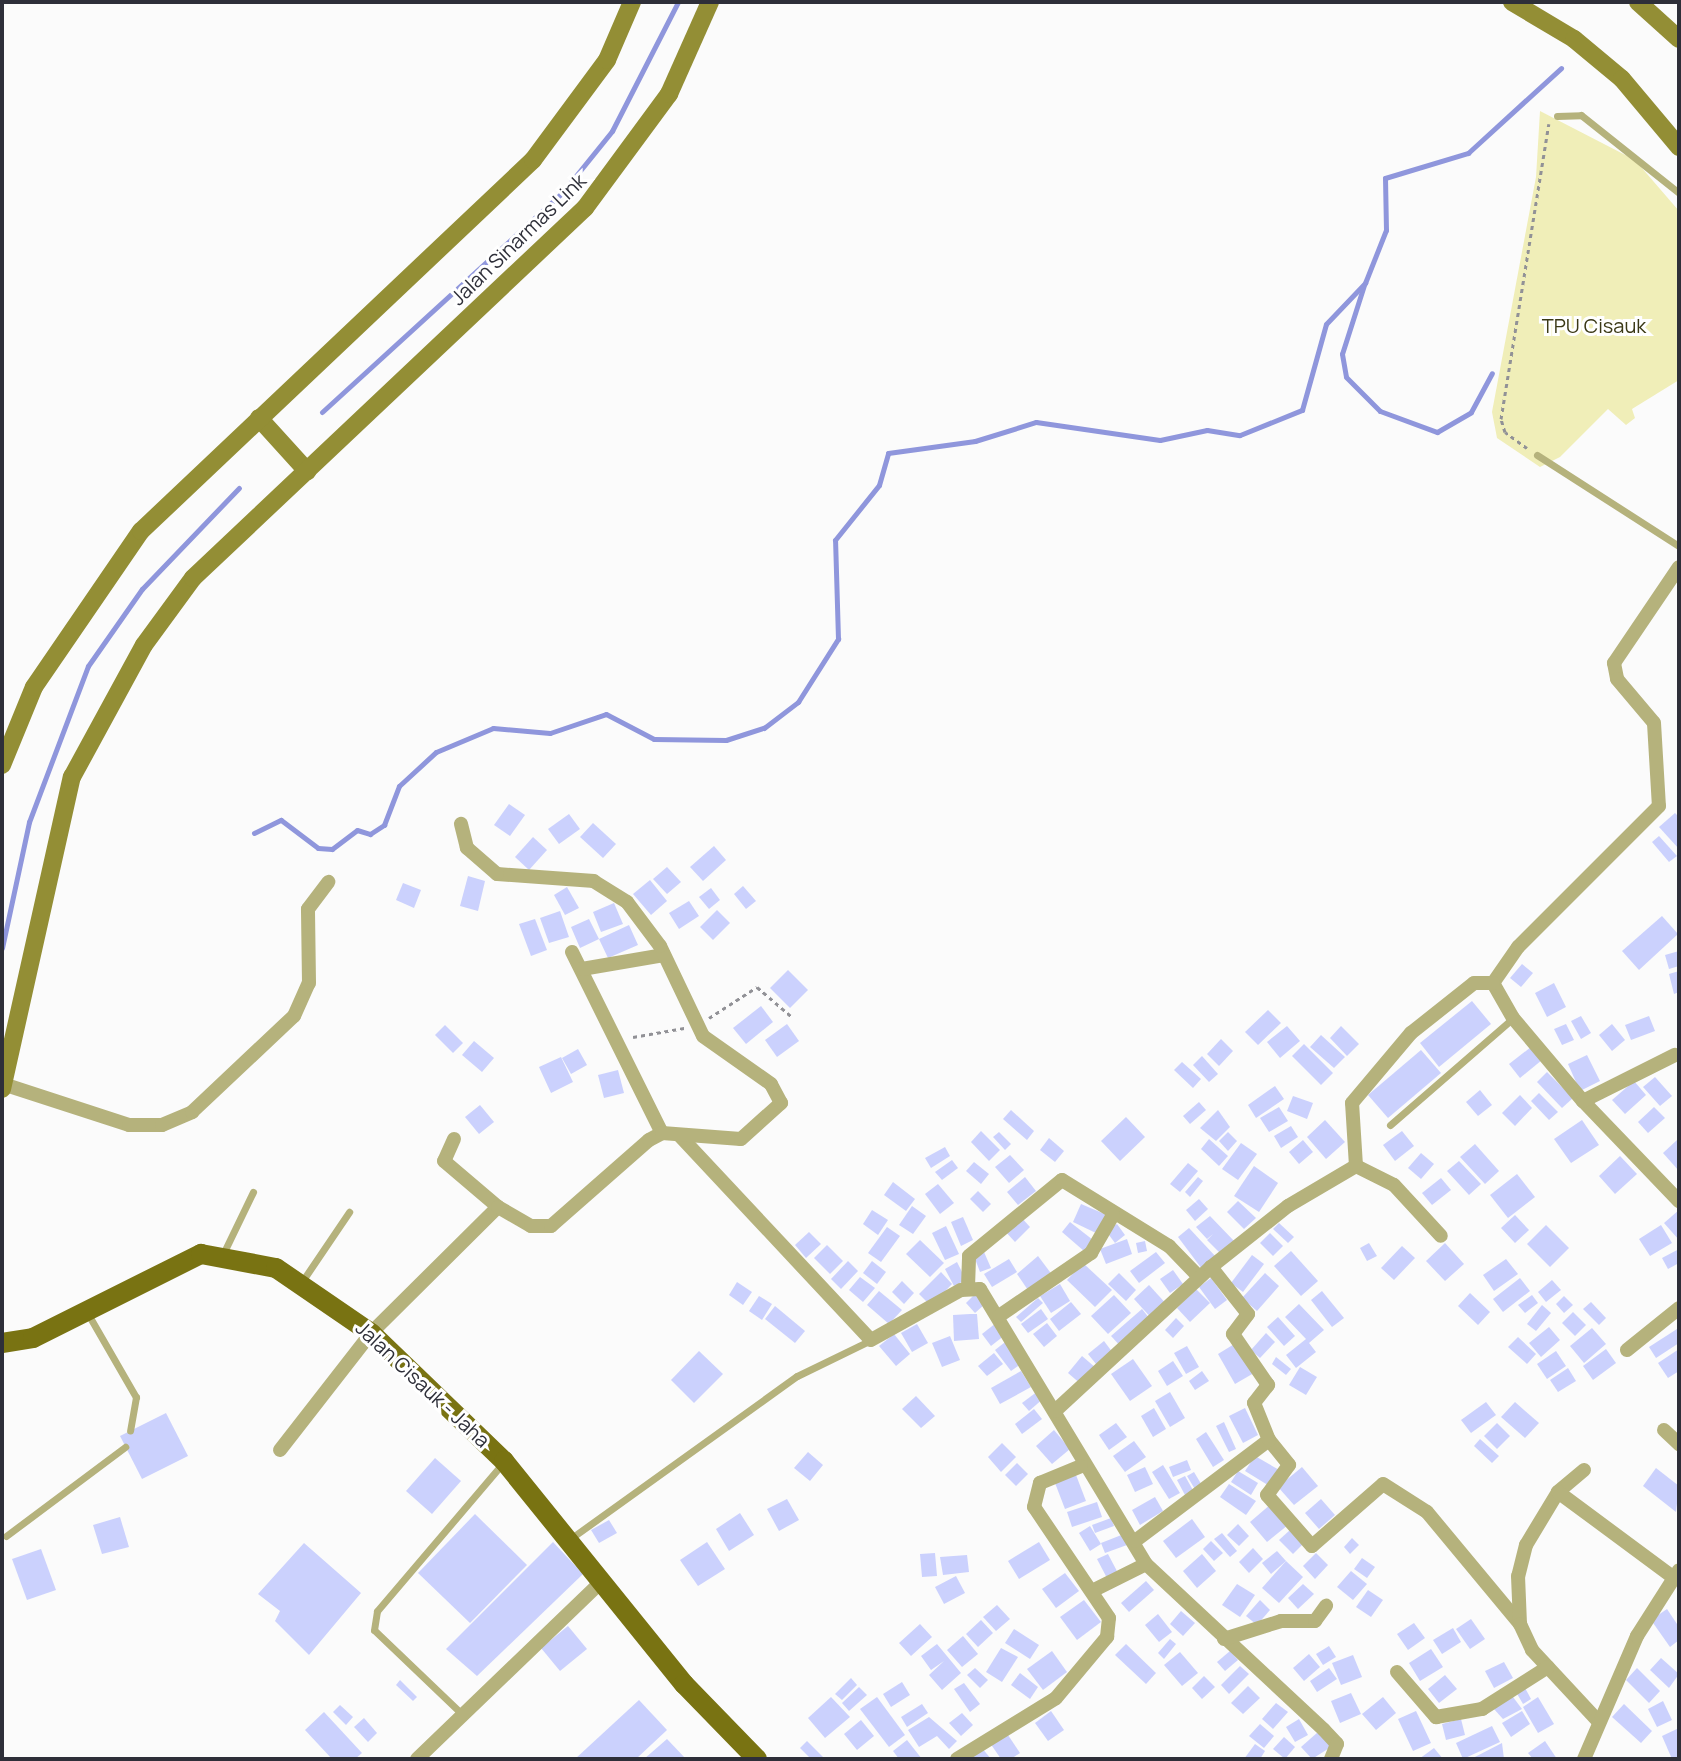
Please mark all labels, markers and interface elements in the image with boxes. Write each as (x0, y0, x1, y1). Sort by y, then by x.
street label: Jalan Sinarmas Link (445, 168, 591, 310)
park label: TPU Cisauk (1542, 313, 1646, 337)
street label: Jalan Cisauk - Jaha (351, 1316, 495, 1452)

